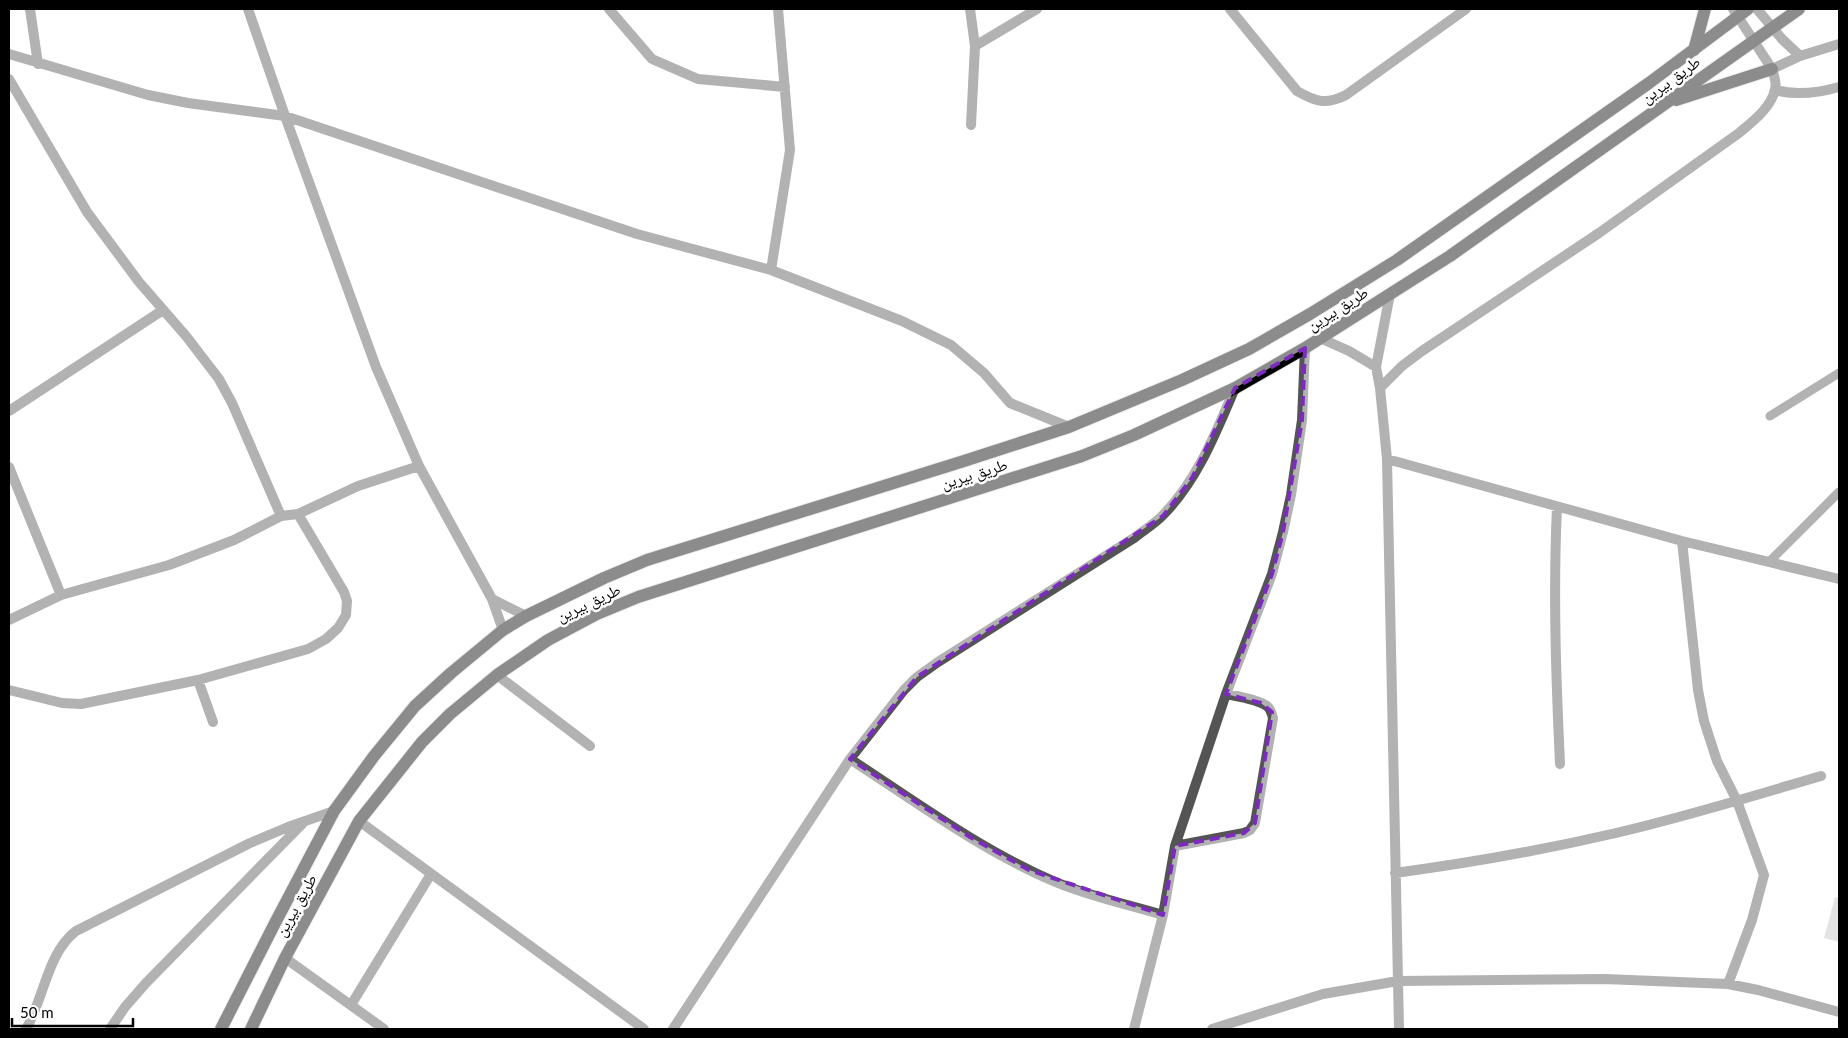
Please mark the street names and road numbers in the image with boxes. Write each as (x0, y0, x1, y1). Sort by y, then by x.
street label: طريق بيرين (1637, 51, 1704, 108)
street label: طريق بيرين (1303, 282, 1372, 336)
street label: طريق بيرين (939, 454, 1010, 494)
street label: طريق بيرين (553, 579, 624, 627)
street label: طريق بيرين (270, 871, 322, 940)

